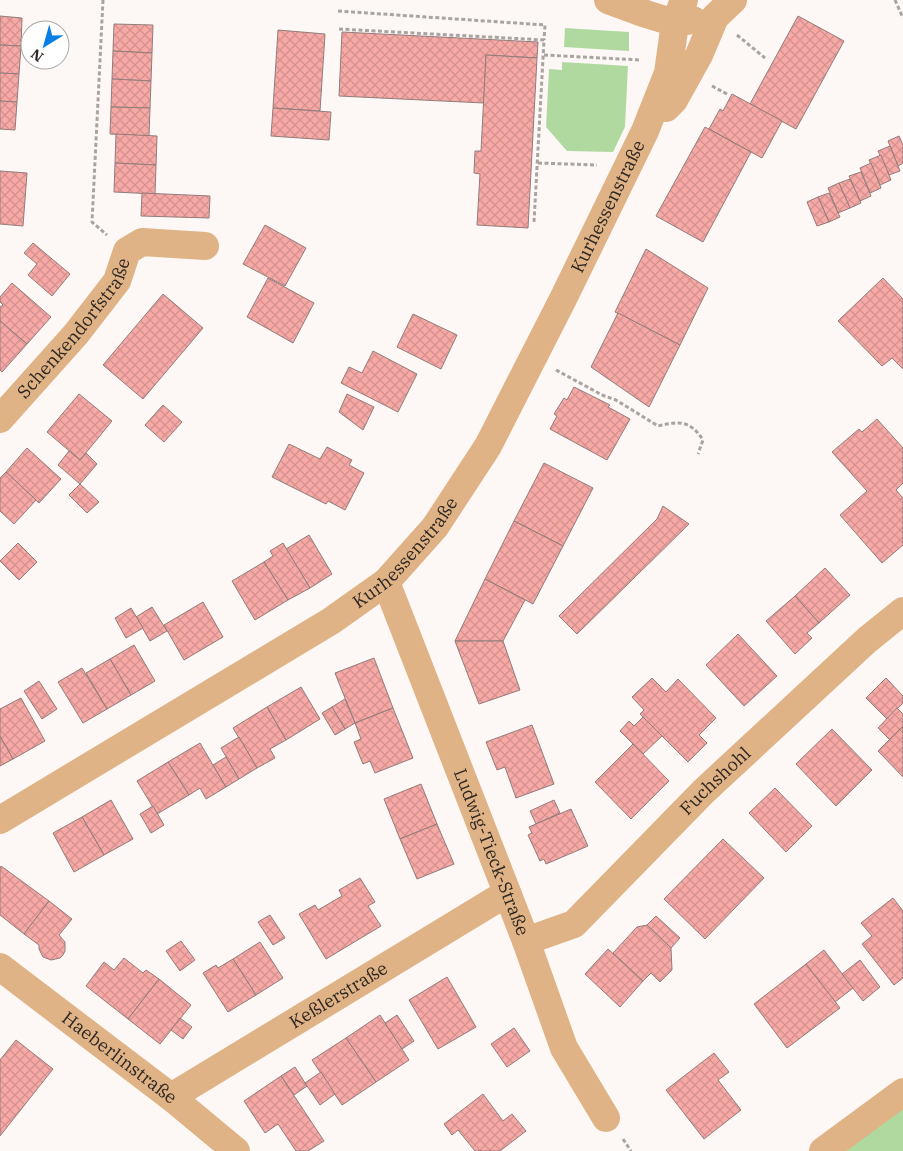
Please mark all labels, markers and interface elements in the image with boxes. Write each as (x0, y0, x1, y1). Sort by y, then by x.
north arrow (20, 20, 70, 70)
text: N (27, 45, 47, 66)
street label: Kurhessenstraße (566, 136, 650, 277)
street label: Schenkendorfstraße (12, 255, 135, 403)
street label: Kurhessenstraße (348, 493, 462, 613)
street label: Fuchshohl (675, 742, 755, 820)
street label: Ludwig-Tieck-Straße (449, 765, 535, 939)
street label: Keßlerstraße (285, 956, 392, 1033)
street label: Haeberlinstraße (57, 1006, 182, 1109)

